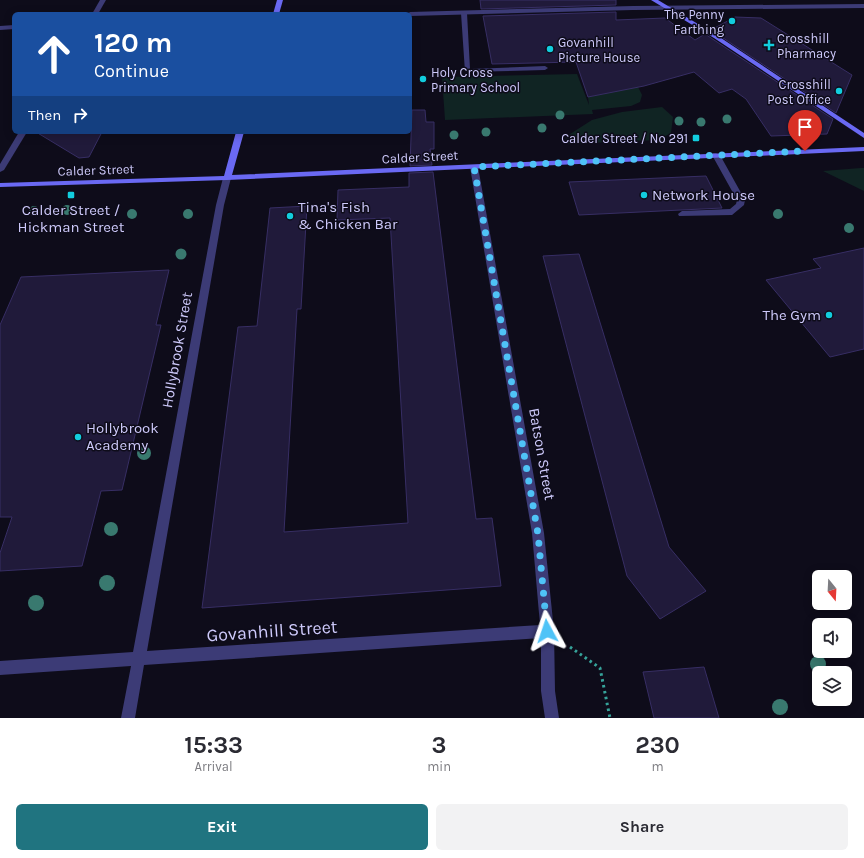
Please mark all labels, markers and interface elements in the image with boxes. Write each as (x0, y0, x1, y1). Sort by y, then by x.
place label: The Penny Farthing (664, 7, 725, 37)
marker: The Penny Farthing (727, 16, 737, 26)
text: 120 m (94, 26, 172, 59)
icon: ahead (28, 28, 80, 80)
place label: Crosshill Pharmacy (777, 31, 836, 61)
place label: Govanhill Picture House (558, 35, 640, 65)
marker: Crosshill Pharmacy (764, 40, 774, 50)
marker: Govanhill Picture House (545, 44, 555, 54)
text: Continue (94, 60, 169, 82)
place label: Holy Cross Primary School (431, 65, 520, 95)
marker: Holy Cross Primary School (418, 74, 428, 84)
place label: Crosshill Post Office (767, 77, 831, 107)
marker: Crosshill Post Office (834, 86, 844, 96)
icon: right (69, 104, 91, 126)
text: Then (28, 106, 61, 124)
pin (788, 110, 822, 151)
icon: arrive (794, 116, 816, 138)
place label: Calder Street / No 291 (561, 131, 688, 146)
marker: Calder Street / No 291 (691, 133, 701, 143)
street label: Calder Street (381, 147, 459, 166)
street label: Calder Street (57, 161, 135, 179)
place label: Network House (652, 186, 755, 204)
marker: Calder Street / Hickman Street (66, 190, 76, 200)
marker: Network House (639, 190, 649, 200)
place label: Tina's Fish & Chicken Bar (298, 198, 398, 233)
place label: Calder Street / Hickman Street (18, 201, 125, 236)
marker: Tina's Fish & Chicken Bar (285, 211, 295, 221)
street label: Hollybrook Street (158, 290, 196, 409)
place label: The Gym (763, 306, 821, 324)
marker: The Gym (824, 310, 834, 320)
street label: Batson Street (525, 407, 559, 502)
place label: Hollybrook Academy (86, 419, 159, 454)
marker: Hollybrook Academy (73, 432, 83, 442)
north arrow (812, 570, 852, 610)
map controls (812, 570, 852, 706)
position arrow (526, 610, 568, 652)
street label: Govanhill Street (206, 615, 338, 647)
button: sound (812, 618, 852, 658)
button: layers (812, 666, 852, 706)
text: 15:33 (184, 731, 243, 759)
text: 3 (432, 731, 447, 759)
text: 230 (635, 731, 680, 759)
text: Arrival (195, 759, 233, 774)
text: min (427, 759, 451, 774)
text: m (651, 759, 664, 774)
button: Exit (16, 804, 428, 850)
button: Share (436, 804, 848, 850)

